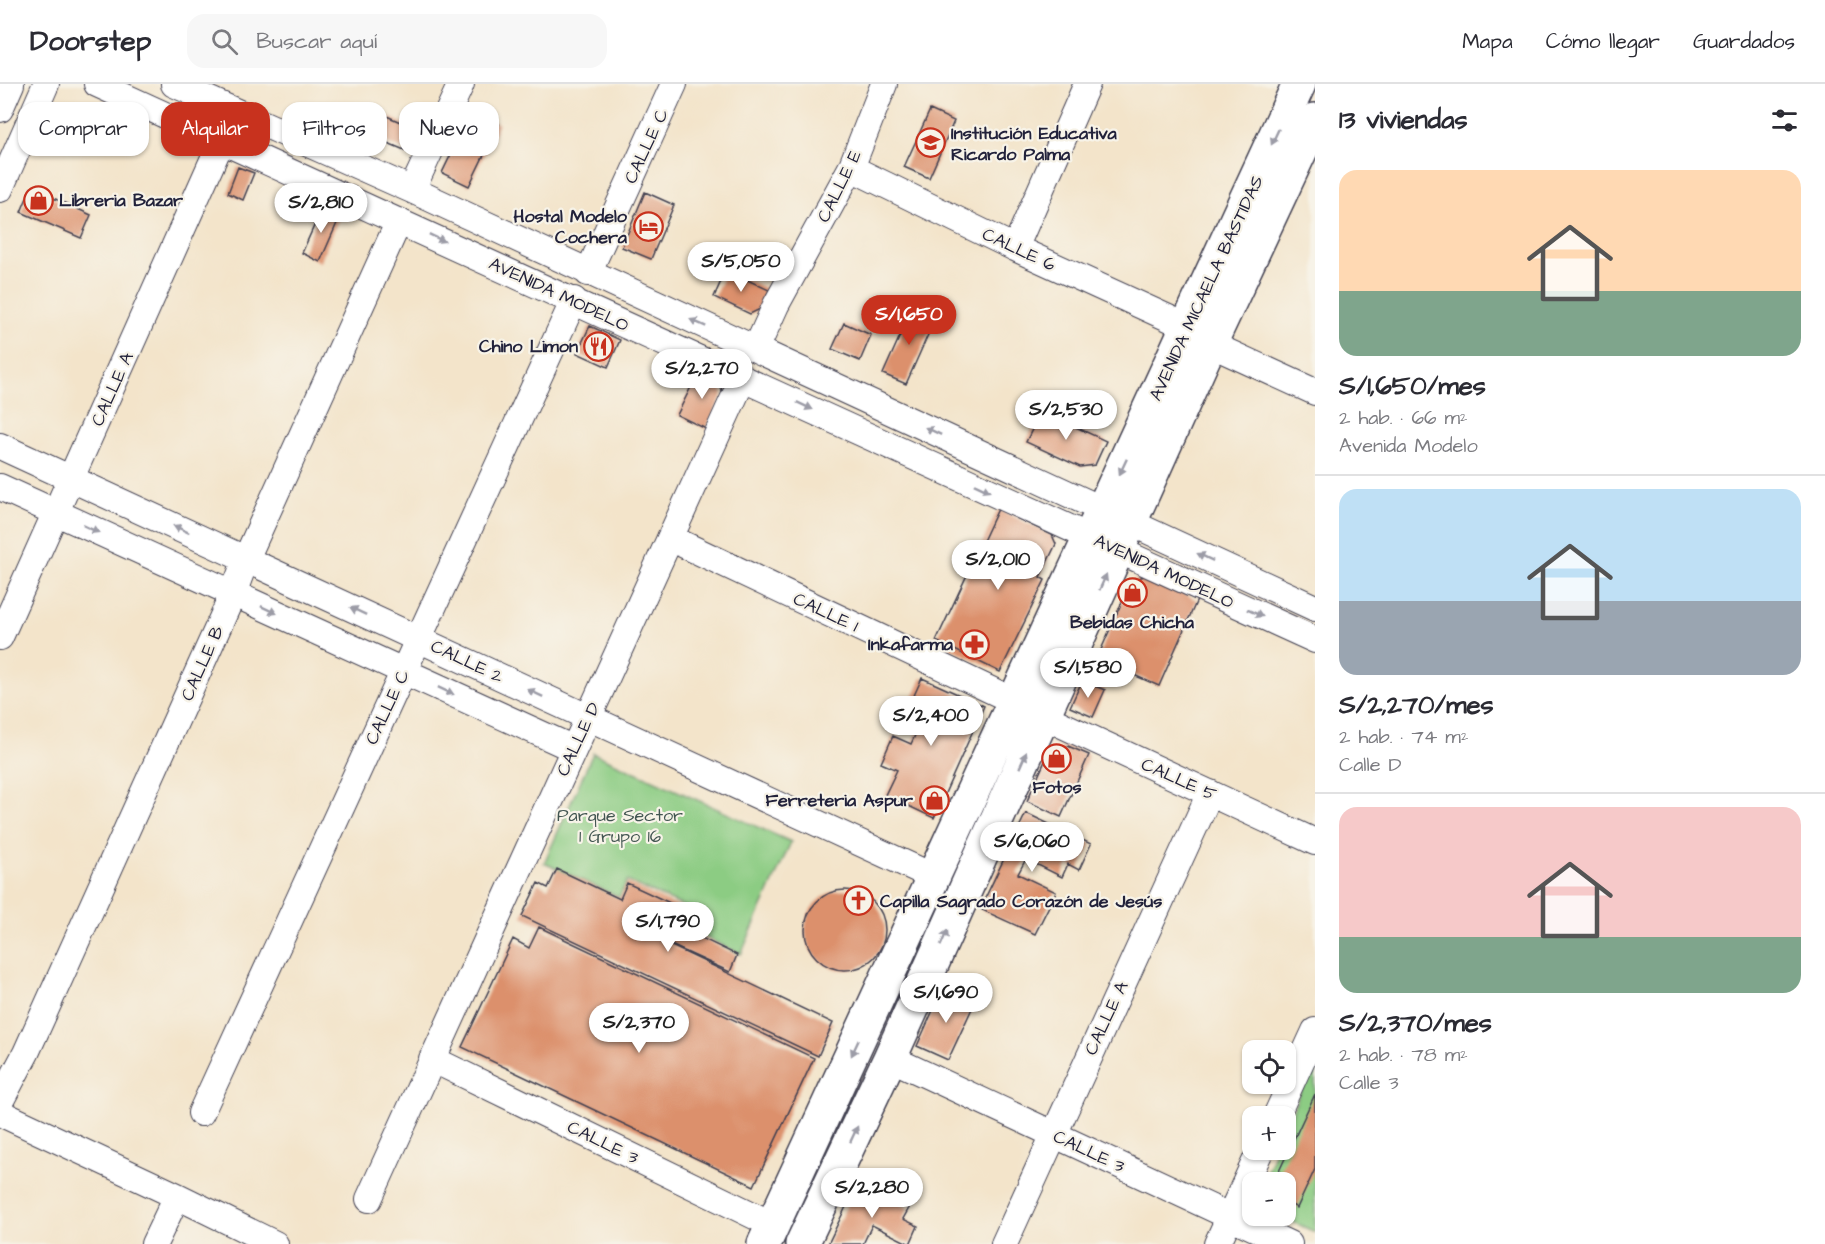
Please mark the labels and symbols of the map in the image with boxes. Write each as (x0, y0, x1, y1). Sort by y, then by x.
street label: CALLE C (618, 105, 675, 188)
place label: Institución Educativa Ricardo Palma (951, 121, 1118, 167)
school or university icon: Institución Educativa Ricardo Palma (914, 127, 946, 159)
one-way arrow (1271, 129, 1280, 146)
street label: CALLE E (811, 146, 868, 227)
street label: AVENIDA MICAELA BASTIDAS (1143, 171, 1270, 405)
pin: S/2,810 (266, 183, 376, 234)
shop icon: Libreria Bazar (22, 184, 54, 216)
place label: Libreria Bazar (59, 188, 183, 213)
place label: Hostal Modelo Cochera (514, 204, 628, 250)
hotel icon: Hostal Modelo Cochera (632, 210, 664, 242)
street label: CALLE 6 (978, 222, 1060, 277)
one-way arrow (428, 233, 445, 242)
pin: S/5,050 (686, 242, 796, 293)
street label: AVENIDA MODELO (485, 251, 633, 338)
pin: S/1,650 (854, 295, 964, 346)
one-way arrow (690, 318, 707, 327)
restaurant icon: Chino Limon (583, 330, 615, 362)
place label: Chino Limon (479, 334, 578, 359)
street label: CALLE A (85, 348, 140, 430)
pin: S/2,270 (647, 349, 757, 400)
pin: S/2,530 (1011, 390, 1121, 441)
one-way arrow (797, 402, 814, 411)
one-way arrow (923, 426, 941, 436)
one-way arrow (1118, 458, 1127, 475)
one-way arrow (974, 483, 991, 492)
one-way arrow (83, 524, 101, 534)
one-way arrow (172, 524, 190, 533)
street label: AVENIDA MODELO (1090, 528, 1238, 615)
pin: S/2,010 (943, 540, 1053, 591)
one-way arrow (1196, 553, 1213, 562)
one-way arrow (1098, 573, 1107, 590)
shop icon: Bebidas Chicha (1116, 577, 1148, 609)
street label: CALLE 1 (789, 586, 863, 638)
one-way arrow (260, 605, 277, 614)
one-way arrow (350, 606, 367, 615)
one-way arrow (1247, 608, 1264, 617)
place label: Bebidas Chicha (1070, 610, 1195, 635)
street label: CALLE B (175, 621, 230, 705)
pharmacy icon: Inkafarma (958, 628, 990, 660)
place label: Inkafarma (868, 632, 954, 657)
street label: CALLE 2 (426, 634, 508, 689)
pin: S/1,580 (1033, 648, 1143, 699)
street label: CALLE C (359, 666, 416, 749)
one-way arrow (438, 686, 455, 695)
one-way arrow (527, 688, 544, 697)
pin: S/2,400 (876, 696, 986, 747)
street label: CALLE D (550, 698, 607, 780)
shop icon: Fotos (1041, 742, 1073, 774)
one-way arrow (1018, 750, 1028, 768)
street label: CALLE 5 (1137, 752, 1221, 807)
place label: Fotos (1032, 775, 1082, 800)
shop icon: Ferreteria Aspur (918, 784, 950, 816)
place label: Ferreteria Aspur (766, 788, 913, 813)
park label: Parque Sector 1 Grupo 16 (557, 803, 683, 849)
pin: S/6,060 (977, 822, 1087, 873)
church icon: Capilla Sagrado Corazón de Jesús (843, 885, 875, 917)
place label: Capilla Sagrado Corazón de Jesús (880, 889, 1162, 915)
pin: S/1,790 (613, 902, 723, 953)
one-way arrow (939, 929, 948, 946)
pin: S/1,690 (891, 973, 1001, 1024)
street label: CALLE A (1079, 977, 1135, 1059)
pin: S/2,370 (584, 1003, 694, 1054)
one-way arrow (849, 1039, 859, 1057)
street label: CALLE 3 (563, 1115, 643, 1170)
street label: CALLE 3 (1049, 1124, 1129, 1179)
one-way arrow (849, 1126, 858, 1143)
pin: S/2,280 (817, 1168, 927, 1219)

